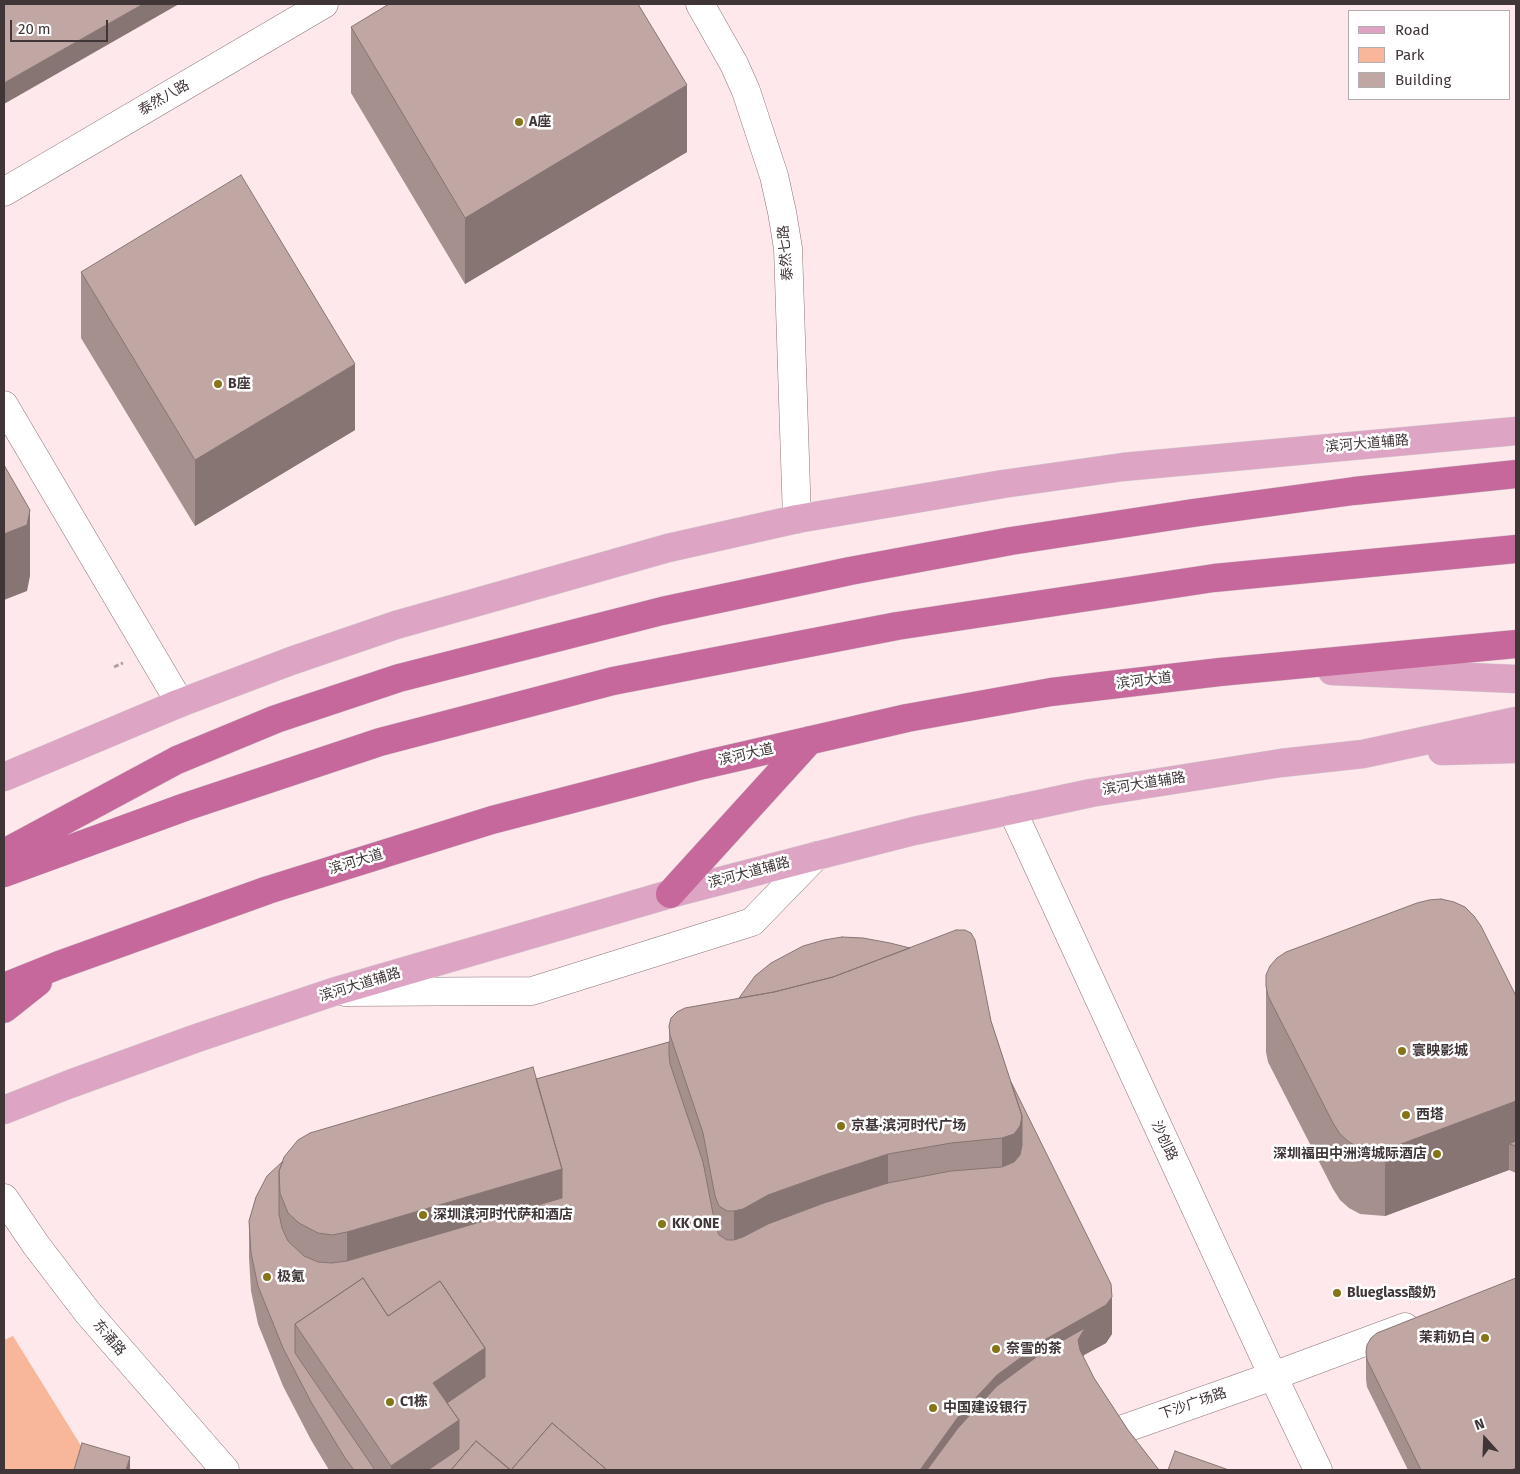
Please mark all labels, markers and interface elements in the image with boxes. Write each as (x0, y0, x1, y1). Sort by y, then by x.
scale bar (12, 10, 110, 42)
legend (1348, 10, 1510, 100)
text: 20 m (18, 20, 51, 38)
text: Road (1395, 21, 1430, 39)
text: Park (1395, 46, 1425, 64)
text: Building (1395, 71, 1451, 89)
street label: 泰然八路 (136, 77, 192, 119)
place label: A座 (529, 114, 551, 130)
marker: A座 (513, 116, 525, 128)
street label: 泰然七路 (775, 224, 797, 282)
place label: B座 (228, 376, 251, 392)
marker: B座 (212, 378, 224, 390)
street label: 滨河大道辅路 (1324, 432, 1410, 456)
street label: 滨河大道 (1115, 669, 1173, 693)
street label: 滨河大道 (717, 741, 775, 769)
street label: 滨河大道辅路 (1101, 769, 1187, 799)
street label: 滨河大道 (327, 846, 385, 878)
street label: 滨河大道辅路 (706, 854, 792, 892)
street label: 滨河大道辅路 (317, 965, 403, 1005)
place label: 寰映影城 (1412, 1043, 1468, 1059)
marker: 寰映影城 (1396, 1045, 1408, 1057)
place label: 西塔 (1416, 1107, 1444, 1123)
marker: 西塔 (1400, 1109, 1412, 1121)
place label: 京基·滨河时代广场 (851, 1118, 966, 1134)
street label: 沙创路 (1148, 1118, 1180, 1164)
marker: 京基·滨河时代广场 (835, 1120, 847, 1132)
place label: 深圳福田中洲湾城际酒店 (1273, 1146, 1427, 1162)
marker: 深圳福田中洲湾城际酒店 (1431, 1148, 1443, 1160)
place label: 深圳滨河时代萨和酒店 (433, 1207, 573, 1223)
marker: 深圳滨河时代萨和酒店 (417, 1209, 429, 1221)
place label: KK ONE (672, 1216, 719, 1232)
marker: KK ONE (656, 1218, 668, 1230)
place label: 极氪 (277, 1269, 305, 1285)
marker: 极氪 (261, 1271, 273, 1283)
place label: Blueglass酸奶 (1347, 1285, 1436, 1301)
marker: Blueglass酸奶 (1331, 1287, 1343, 1299)
street label: 东涌路 (89, 1317, 129, 1359)
place label: 茉莉奶白 (1419, 1330, 1475, 1346)
marker: 茉莉奶白 (1479, 1332, 1491, 1344)
place label: 奈雪的茶 (1006, 1341, 1062, 1357)
marker: 奈雪的茶 (990, 1343, 1002, 1355)
street label: 下沙广场路 (1157, 1385, 1229, 1423)
place label: C1栋 (400, 1394, 428, 1410)
marker: C1栋 (384, 1396, 396, 1408)
place label: 中国建设银行 (943, 1400, 1027, 1416)
marker: 中国建设银行 (927, 1402, 939, 1414)
north arrow (1460, 1414, 1510, 1464)
text: N (1472, 1415, 1487, 1434)

